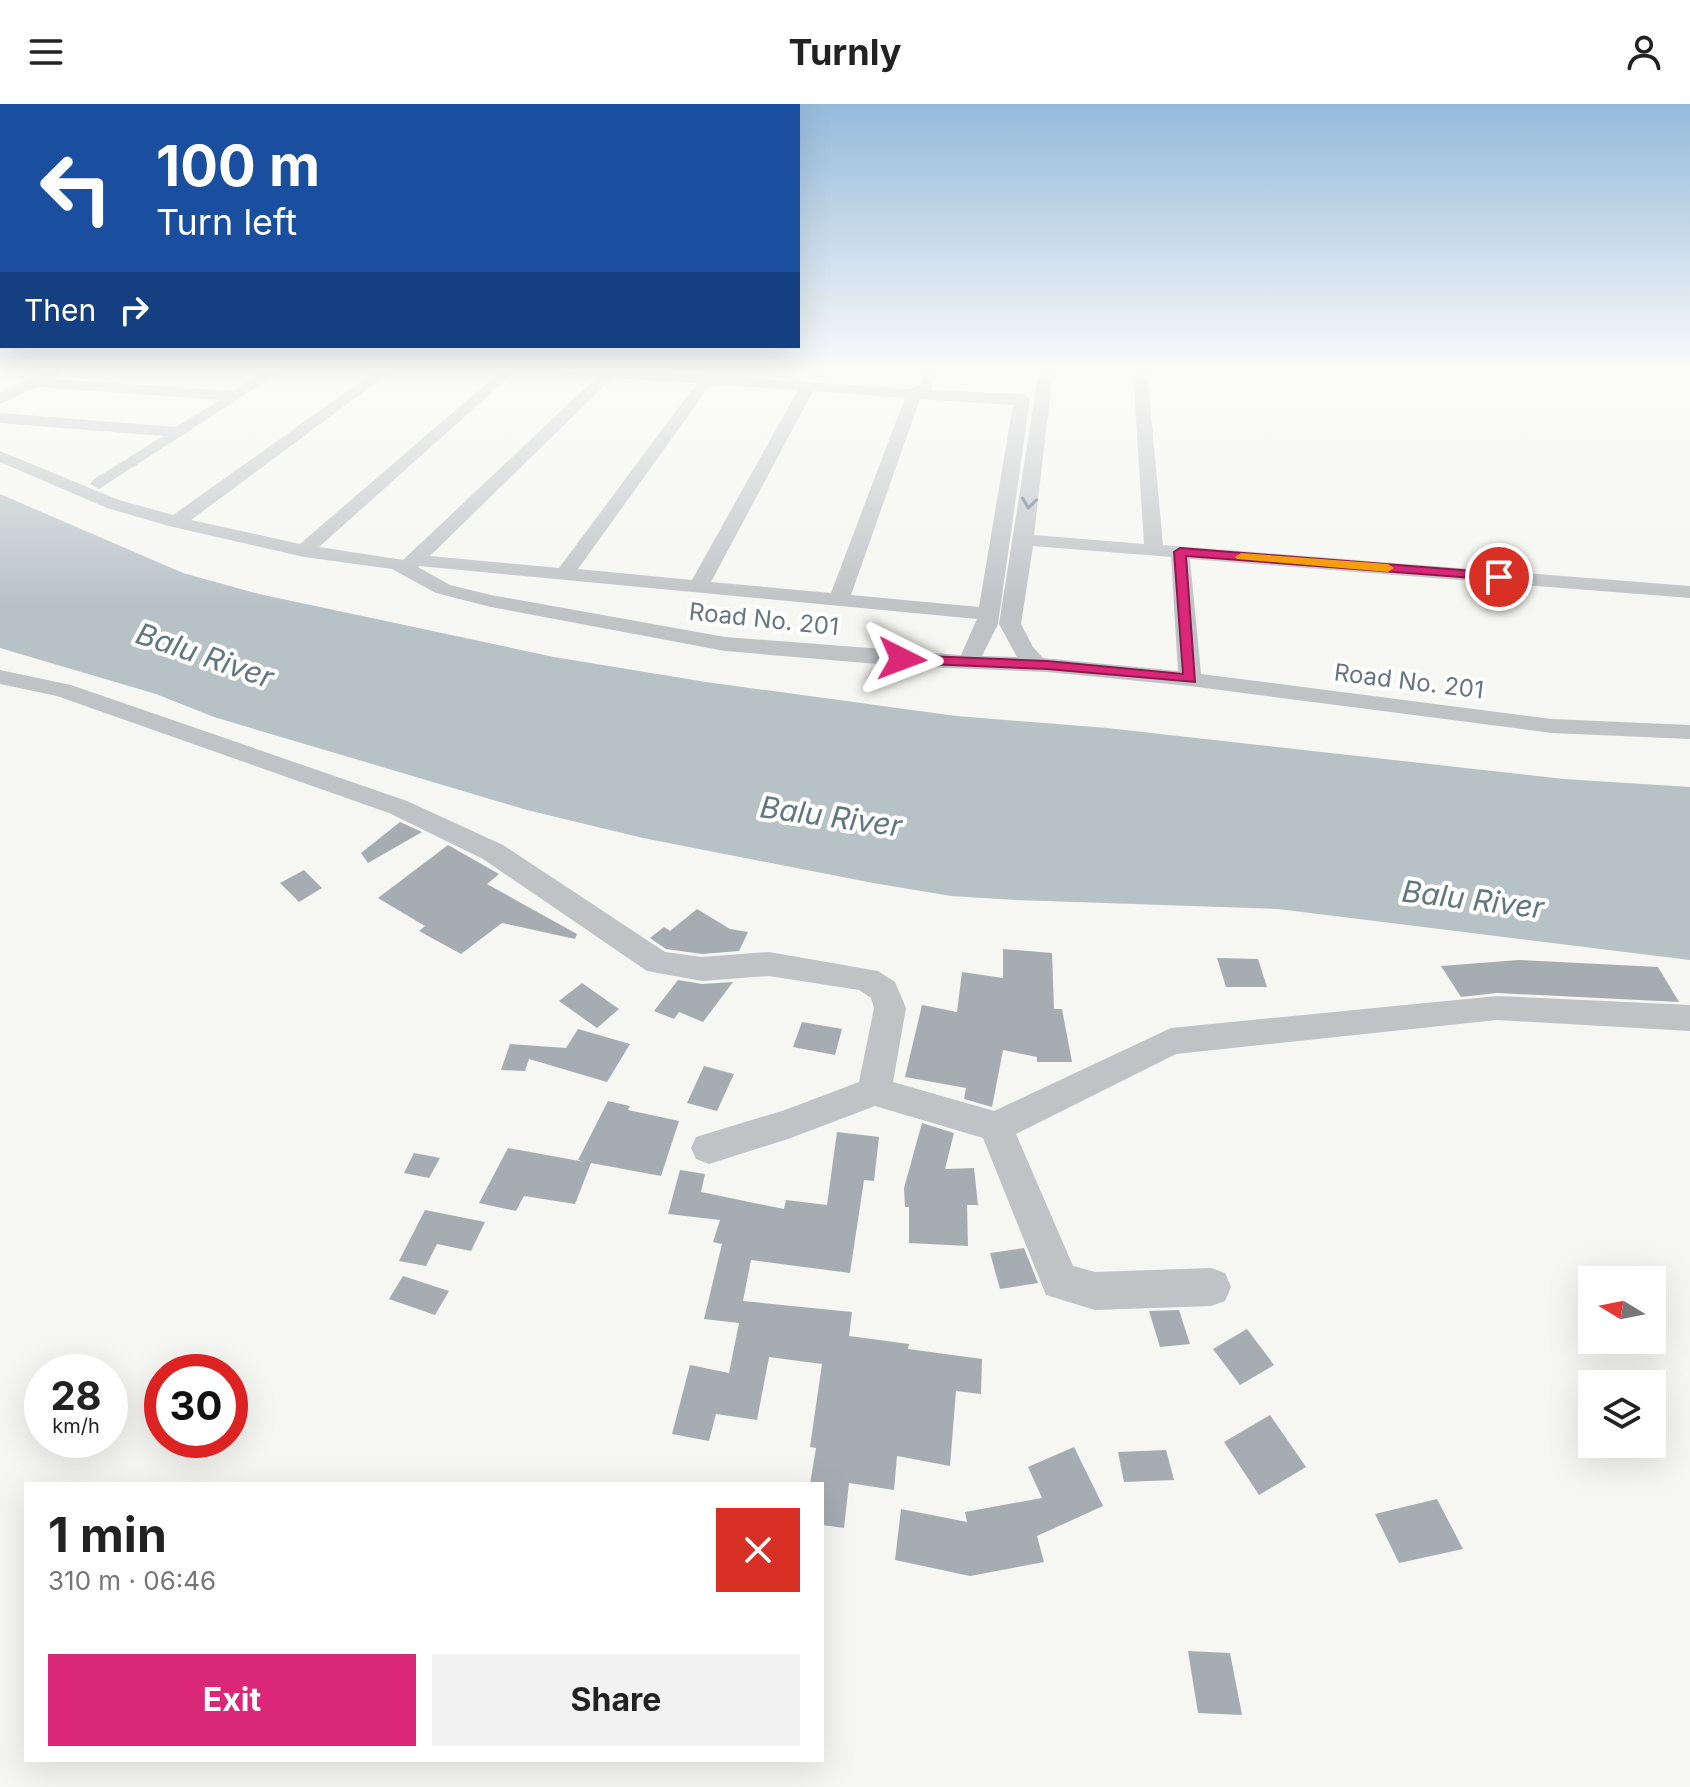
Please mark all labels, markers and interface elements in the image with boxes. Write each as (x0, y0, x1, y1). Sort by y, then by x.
icon: menu (24, 30, 68, 74)
text: Turnly (789, 30, 901, 74)
icon: person (1622, 30, 1666, 74)
text: 100 m (156, 132, 320, 200)
icon: left (24, 136, 128, 240)
text: Turn left (156, 200, 297, 244)
icon: right (112, 288, 156, 332)
text: Then (24, 292, 96, 328)
one-way arrow (1021, 496, 1038, 510)
pin (1465, 543, 1533, 611)
icon: arrive (1477, 555, 1521, 599)
street label: Road No. 201 (688, 597, 840, 641)
water label: Balu River (132, 615, 279, 696)
position arrow (860, 617, 944, 701)
street label: Road No. 201 (1333, 657, 1485, 705)
water label: Balu River (758, 788, 905, 844)
water label: Balu River (1400, 872, 1547, 926)
north arrow (1578, 1266, 1666, 1354)
map controls (1578, 1266, 1666, 1458)
speed limit sign: 30 (144, 1354, 248, 1458)
button: layers (1578, 1370, 1666, 1458)
text: 28 (50, 1371, 102, 1420)
text: km/h (52, 1414, 100, 1438)
text: 1 min (48, 1505, 167, 1564)
button: close (716, 1508, 800, 1592)
text: 310 m · 06:46 (48, 1565, 216, 1596)
button: Exit (48, 1654, 416, 1746)
button: Share (432, 1654, 800, 1746)

